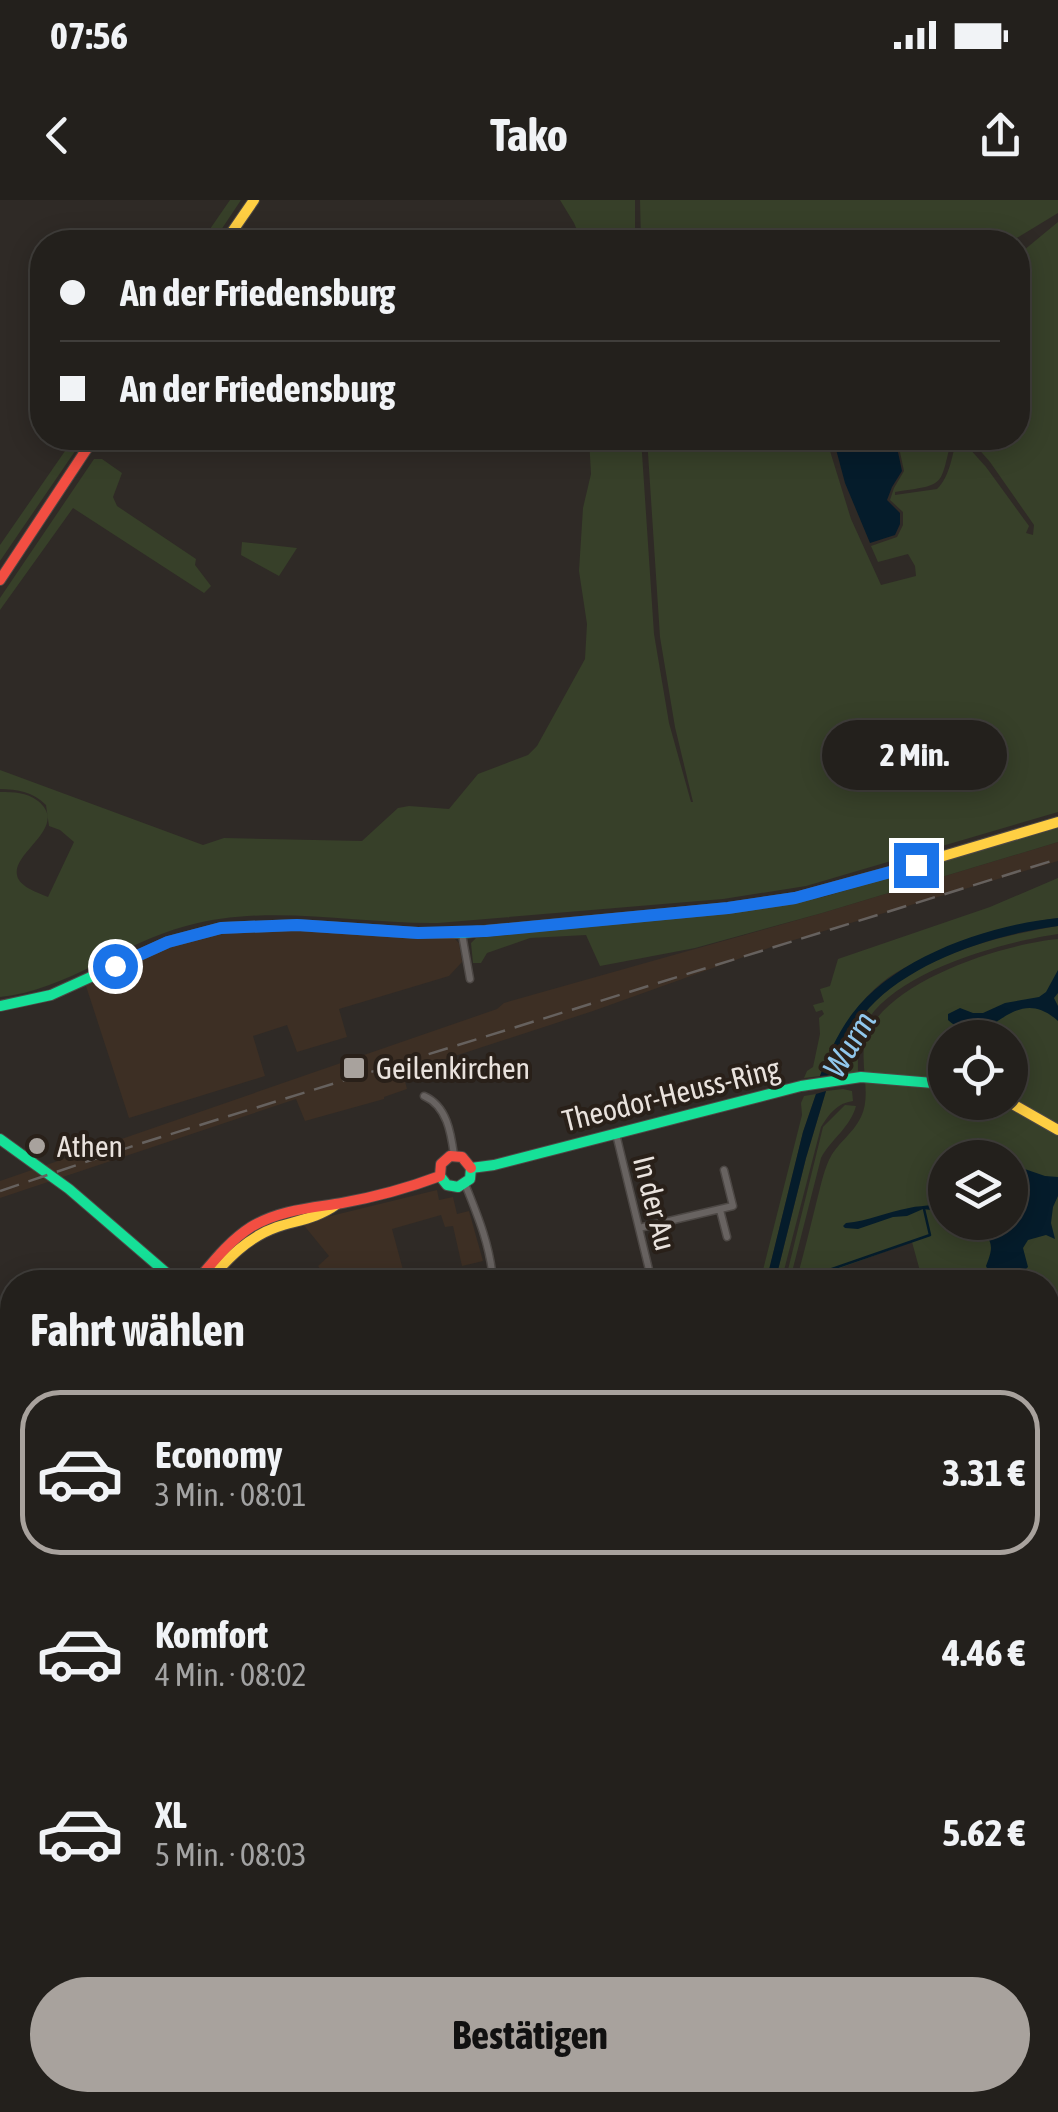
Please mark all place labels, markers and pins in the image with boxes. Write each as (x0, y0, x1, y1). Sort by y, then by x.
place label: Geilenkirchen (376, 1051, 530, 1085)
marker: Geilenkirchen (341, 1055, 367, 1081)
place label: Athen (57, 1129, 123, 1163)
marker: Athen (26, 1135, 48, 1157)

